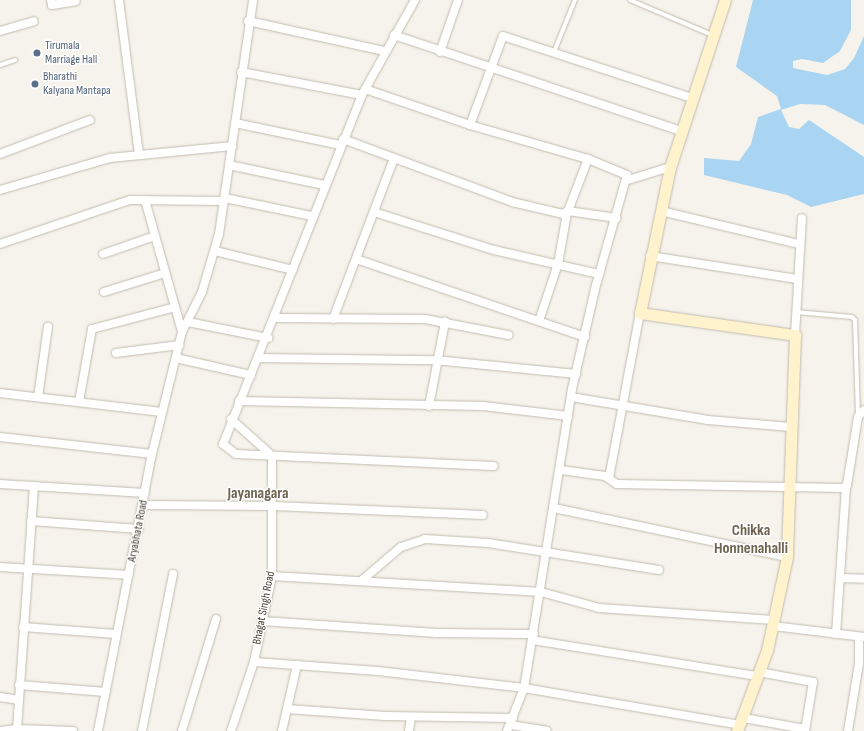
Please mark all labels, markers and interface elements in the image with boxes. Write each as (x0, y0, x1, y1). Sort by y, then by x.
place label: Tirumala Marriage Hall (45, 39, 97, 67)
marker: Tirumala Marriage Hall (32, 48, 42, 58)
place label: Bharathi Kalyana Mantapa (43, 70, 111, 98)
marker: Bharathi Kalyana Mantapa (30, 79, 40, 89)
district label: Jayanagara (227, 484, 289, 504)
street label: Aryabhata Road (125, 499, 151, 563)
district label: Chikka Honnenahalli (714, 521, 788, 559)
street label: Bhagat Singh Road (250, 570, 278, 646)

